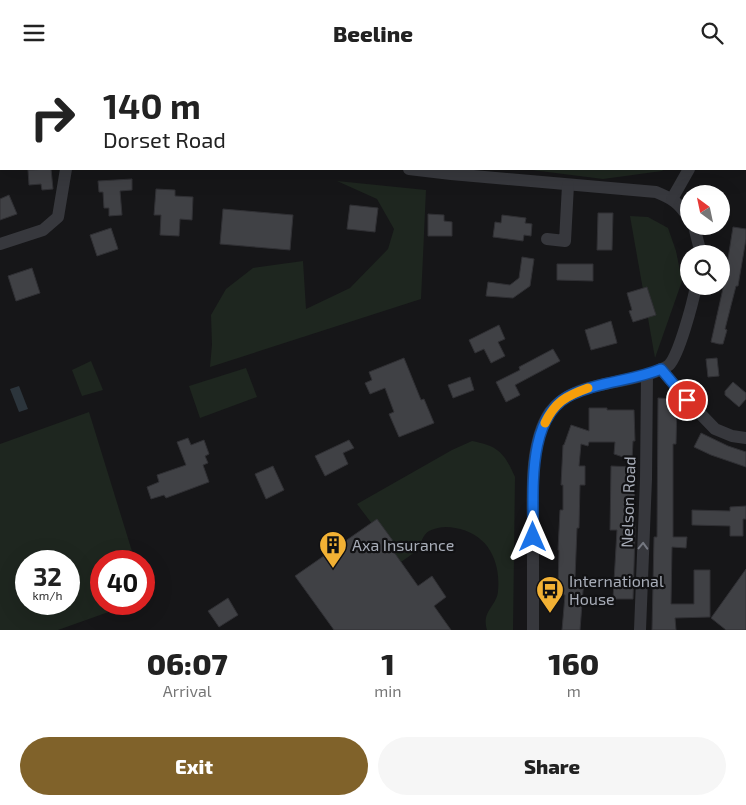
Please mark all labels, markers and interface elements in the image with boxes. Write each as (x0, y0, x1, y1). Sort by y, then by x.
icon: menu (20, 19, 48, 47)
icon: search (698, 19, 726, 47)
text: Beeline (333, 20, 413, 46)
text: 140 m (103, 84, 201, 126)
icon: right (20, 85, 85, 150)
text: Dorset Road (103, 126, 226, 152)
north arrow (680, 185, 730, 235)
map controls (680, 185, 730, 295)
button: search (680, 245, 730, 295)
pin (666, 379, 708, 421)
icon: arrive (673, 386, 701, 414)
street label: Nelson Road (616, 456, 639, 548)
position arrow (506, 510, 558, 562)
building icon: Axa Insurance (318, 530, 348, 569)
place label: Axa Insurance (352, 535, 454, 554)
one-way arrow (638, 542, 648, 550)
speed limit sign: 40 (90, 550, 155, 615)
text: 32 (33, 561, 62, 591)
place label: International House (569, 571, 664, 608)
bus stop icon: International House (535, 575, 565, 614)
text: km/h (33, 588, 62, 602)
text: 06:07 (147, 645, 228, 681)
text: 1 (381, 645, 395, 681)
text: 160 (548, 645, 599, 681)
text: Arrival (163, 681, 212, 700)
text: min (374, 681, 402, 700)
text: m (567, 681, 581, 700)
button: Exit (20, 737, 368, 795)
button: Share (378, 737, 726, 795)

